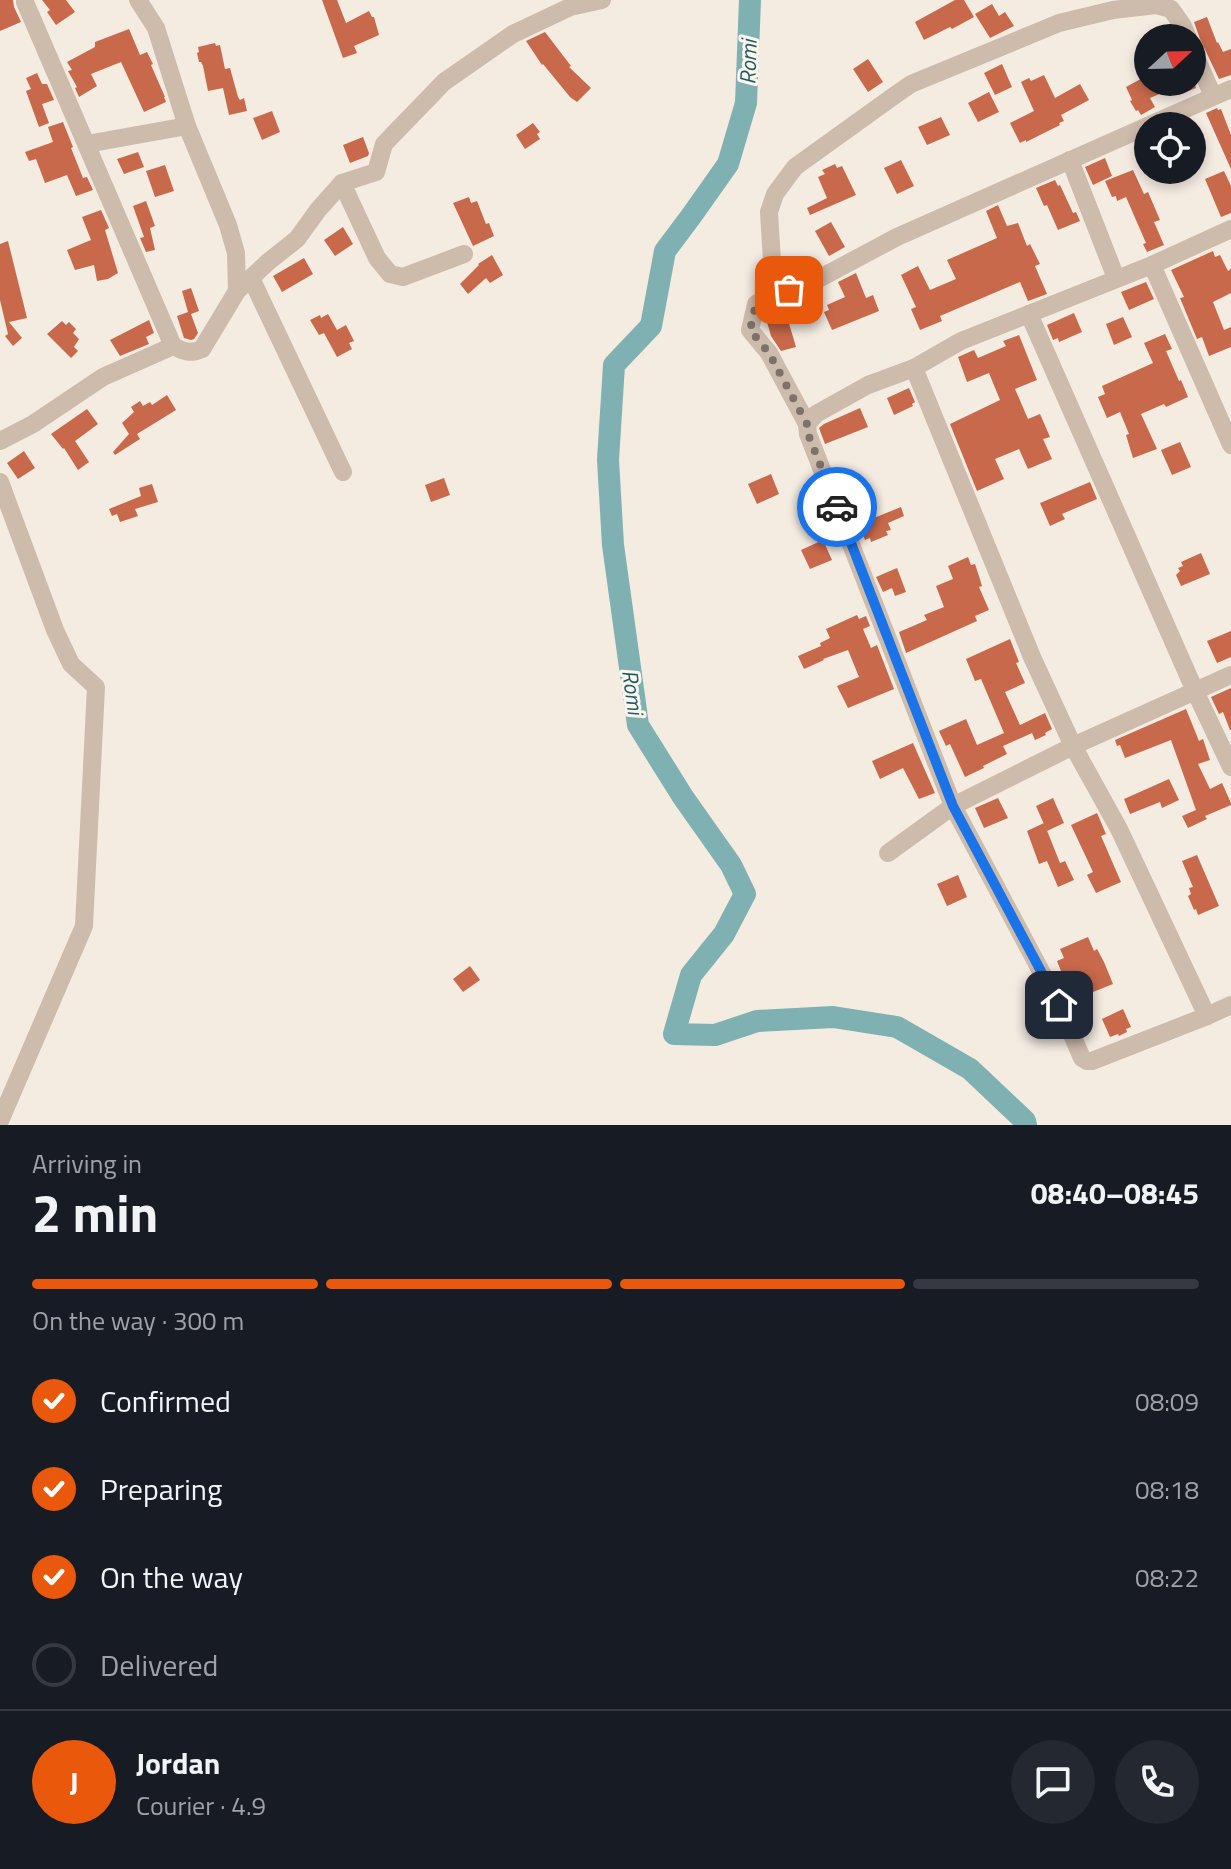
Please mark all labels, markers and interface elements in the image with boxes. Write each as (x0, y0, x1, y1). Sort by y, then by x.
north arrow (1134, 24, 1206, 96)
map controls (1134, 24, 1206, 184)
water label: Romi (730, 37, 766, 85)
button: locate (1134, 112, 1206, 184)
pin (755, 256, 823, 324)
icon: bag (767, 268, 811, 312)
courier (797, 467, 877, 547)
icon: car (815, 485, 859, 529)
water label: Romi (613, 667, 653, 719)
pin (1025, 971, 1093, 1039)
icon: home (1037, 983, 1081, 1027)
text: Arriving in (32, 1144, 142, 1183)
text: 08:40–08:45 (1031, 1170, 1199, 1216)
text: 2 min (32, 1173, 158, 1252)
text: On the way · 300 m (32, 1301, 244, 1340)
text: Confirmed (100, 1378, 231, 1424)
icon: check (32, 1379, 76, 1423)
text: 08:09 (1135, 1382, 1199, 1421)
text: Preparing (100, 1466, 222, 1512)
icon: check (32, 1467, 76, 1511)
text: 08:18 (1135, 1470, 1199, 1509)
text: On the way (100, 1554, 243, 1600)
icon: check (32, 1555, 76, 1599)
text: 08:22 (1135, 1558, 1199, 1597)
text: Delivered (100, 1642, 218, 1688)
text: Jordan (136, 1740, 220, 1786)
button: chat (1011, 1740, 1095, 1824)
button: phone (1115, 1740, 1199, 1824)
text: J (69, 1759, 79, 1805)
text: Courier · 4.9 (136, 1786, 266, 1825)

